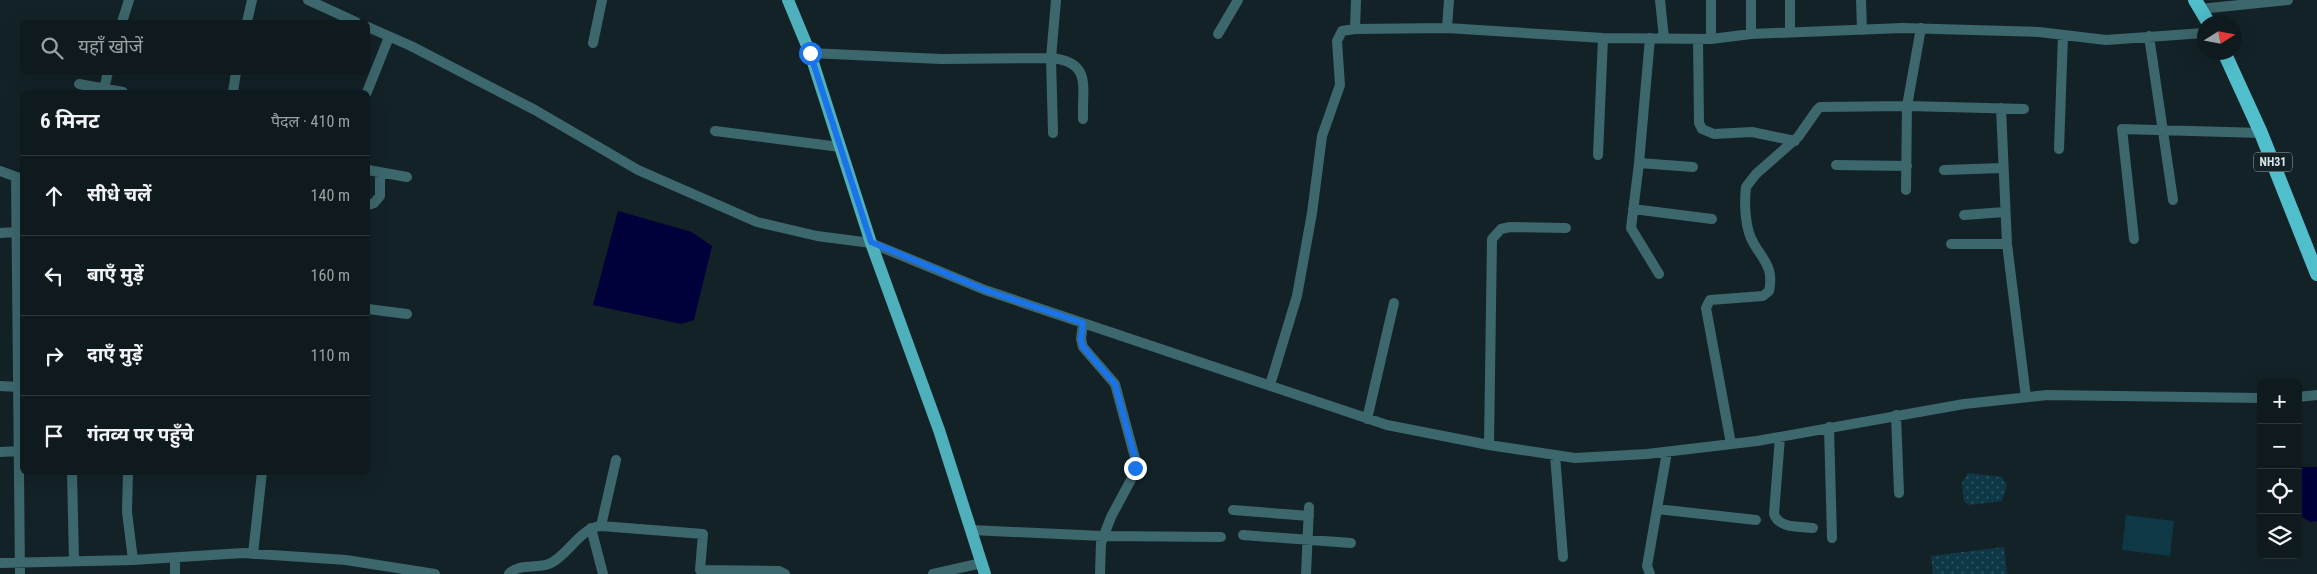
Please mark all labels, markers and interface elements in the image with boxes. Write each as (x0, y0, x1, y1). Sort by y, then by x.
north arrow (2197, 15, 2242, 60)
search box (20, 20, 370, 75)
icon: search (38, 34, 66, 62)
text: यहाँ खोजें (78, 35, 143, 58)
route start (799, 42, 822, 65)
text: 6 मिनट (40, 109, 100, 133)
text: पैदल · 410 m (271, 112, 350, 131)
road number: NH31 (2254, 152, 2292, 172)
icon: ahead (40, 182, 68, 210)
text: सीधे चलें (87, 183, 151, 206)
text: 140 m (311, 186, 350, 205)
icon: left (40, 262, 68, 290)
text: बाएँ मुड़ें (87, 263, 143, 286)
text: 160 m (311, 266, 350, 285)
icon: right (40, 342, 68, 370)
text: दाएँ मुड़ें (87, 343, 142, 366)
text: 110 m (311, 346, 350, 365)
map controls (2257, 379, 2302, 559)
button: + (2257, 379, 2302, 424)
icon: arrive (40, 422, 68, 450)
text: गंतव्य पर पहुँचे (87, 423, 193, 446)
button: − (2257, 424, 2302, 469)
route end (1124, 457, 1147, 480)
button: locate (2257, 469, 2302, 514)
button: layers (2257, 514, 2302, 559)

